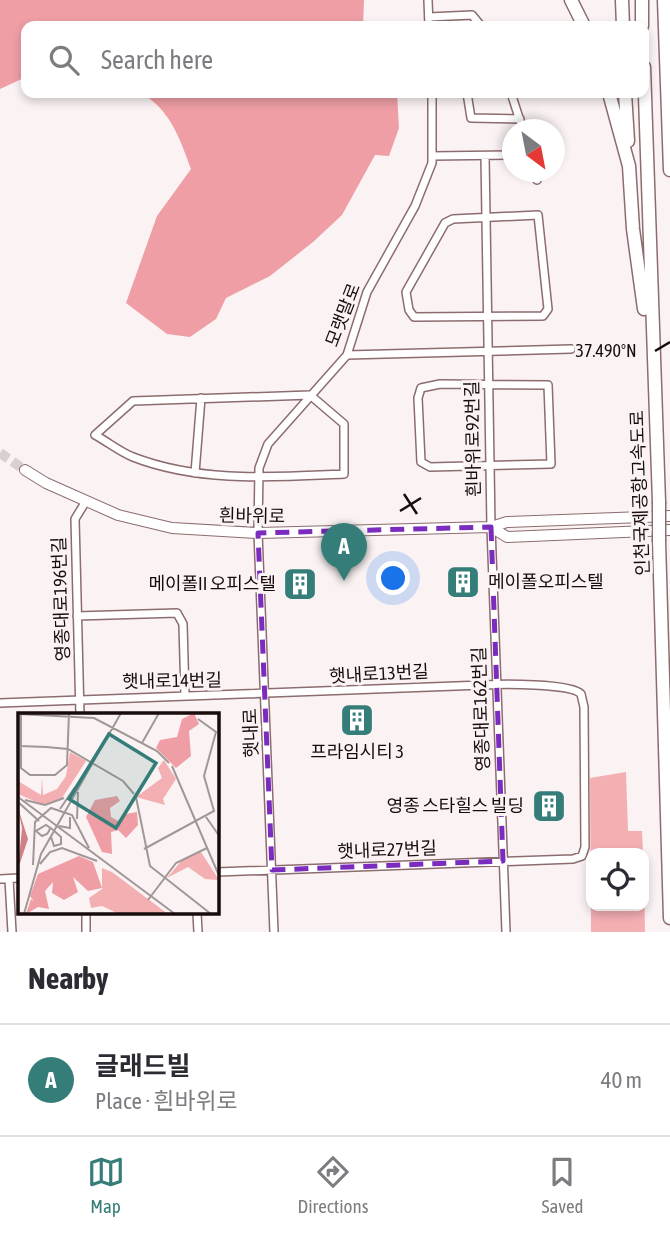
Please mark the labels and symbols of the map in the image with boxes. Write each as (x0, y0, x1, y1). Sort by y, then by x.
north arrow (502, 119, 565, 182)
street label: 모랫말로 (321, 280, 364, 350)
text: 37.490°N (575, 340, 637, 361)
street label: 흰바위로92번길 (461, 381, 484, 497)
street label: 인천국제공항고속도로 (626, 410, 653, 576)
street label: 흰바위로 (219, 504, 285, 527)
pin: A (321, 523, 367, 581)
street label: 영종대로196번길 (48, 536, 73, 662)
your location (376, 561, 410, 595)
building icon: 메이폴오피스텔 (444, 563, 482, 601)
building icon: 메이폴II 오피스텔 (281, 565, 319, 603)
place label: 메이폴오피스텔 (488, 571, 604, 592)
place label: 메이폴II 오피스텔 (148, 573, 276, 594)
street label: 영종대로162번길 (468, 646, 493, 772)
street label: 햇내로13번길 (329, 660, 429, 687)
street label: 햇내로14번길 (122, 669, 222, 692)
building icon: 프라임시티 3 (338, 701, 376, 739)
street label: 햇내로 (239, 708, 262, 758)
inset map (18, 713, 219, 914)
place label: 프라임시티 3 (310, 741, 404, 762)
building icon: 영종 스타힐스 빌딩 (530, 787, 568, 825)
place label: 영종 스타힐스 빌딩 (387, 795, 524, 816)
street label: 햇내로27번길 (337, 837, 437, 862)

